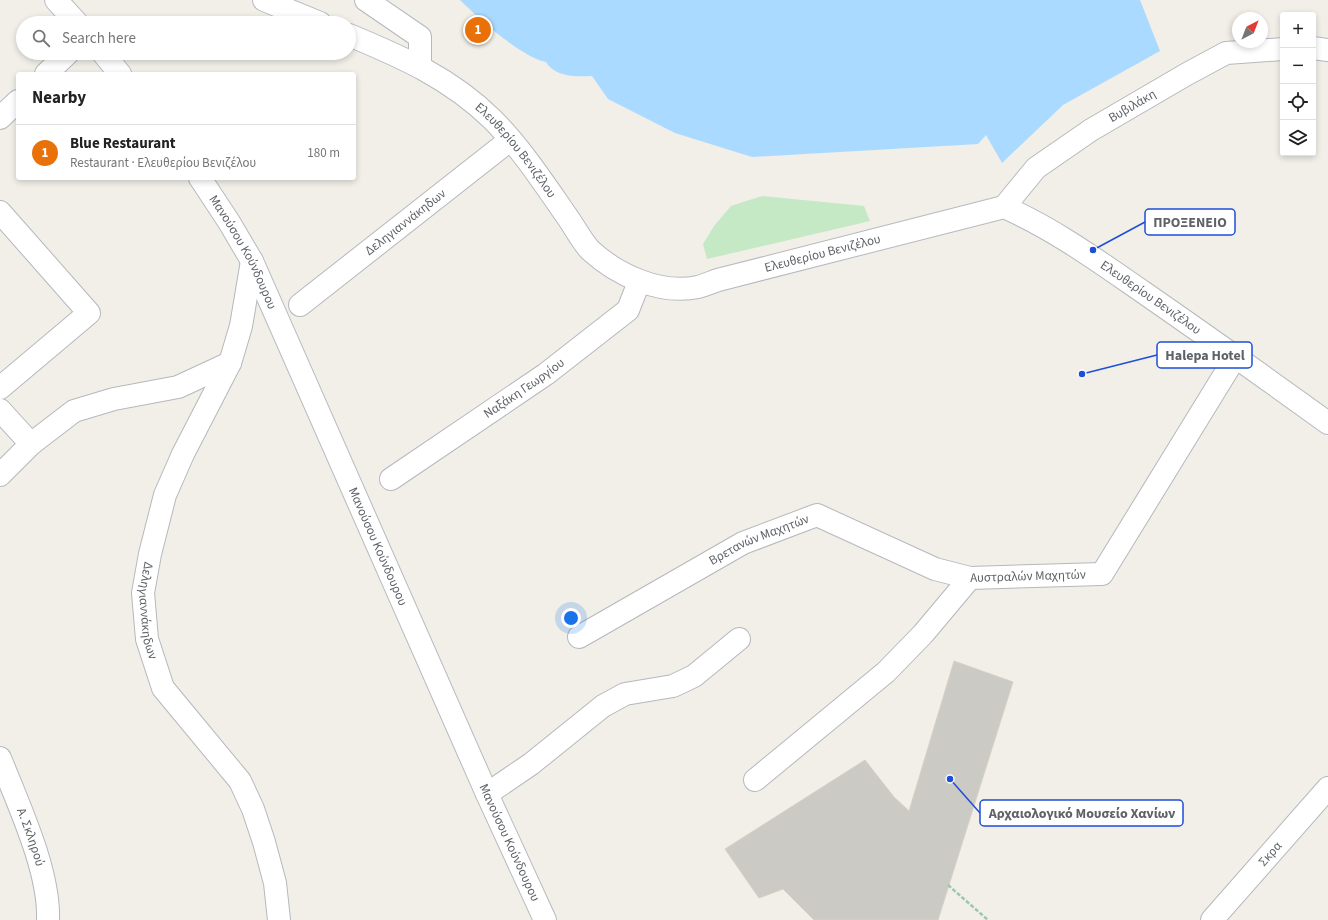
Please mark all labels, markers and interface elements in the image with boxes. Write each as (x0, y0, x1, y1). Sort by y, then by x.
north arrow (1232, 12, 1268, 48)
map controls (1280, 12, 1316, 156)
button: + (1280, 12, 1316, 48)
pin: 1 (465, 15, 491, 45)
search box (16, 16, 356, 60)
icon: search (30, 27, 52, 49)
text: Search here (62, 28, 136, 49)
button: − (1280, 48, 1316, 84)
button: locate (1280, 84, 1316, 120)
street label: Βυβιλάκη (1105, 85, 1159, 127)
text: Nearby (32, 86, 86, 110)
street label: Ελευθερίου Βενιζέλου (471, 98, 560, 201)
button: layers (1280, 120, 1316, 156)
text: Blue Restaurant (70, 133, 175, 154)
text: 1 (42, 144, 48, 162)
text: 180 m (307, 144, 340, 162)
text: Restaurant · Ελευθερίου Βενιζέλου (70, 154, 256, 172)
street label: Δεληγιαννάκηδων (361, 185, 450, 260)
street label: Μανούσου Κούνδουρου (205, 192, 281, 312)
callout: ΠΡΟΞΕΝΕΙΟ (1145, 209, 1235, 235)
text: ΠΡΟΞΕΝΕΙΟ (1153, 213, 1227, 233)
street label: Ελευθερίου Βενιζέλου (763, 230, 882, 277)
street label: Ελευθερίου Βενιζέλου (1097, 256, 1205, 339)
callout: Halepa Hotel (1157, 342, 1252, 368)
text: Halepa Hotel (1165, 346, 1245, 366)
street label: Ναξάκη Γεωργίου (480, 354, 568, 423)
street label: Μανούσου Κούνδουρου (344, 484, 412, 609)
street label: Βρετανών Μαχητών (706, 510, 812, 570)
street label: Δεληγιαννάκηδων (134, 560, 162, 662)
street label: Αυστραλών Μαχητών (970, 565, 1086, 587)
your location (561, 608, 581, 628)
street label: Μανούσου Κούνδουρου (475, 781, 544, 904)
callout: Αρχαιολογικό Μουσείο Χανίων (980, 800, 1183, 826)
text: Αρχαιολογικό Μουσείο Χανίων (988, 804, 1176, 824)
street label: Α. Σκληρού (12, 805, 49, 868)
street label: Σκρα (1254, 837, 1286, 870)

